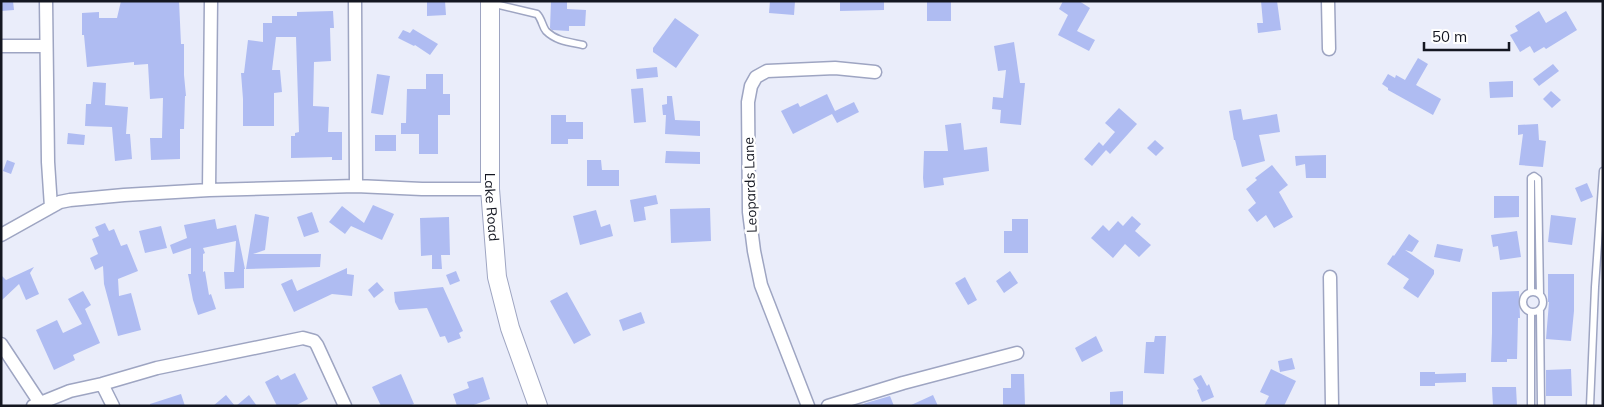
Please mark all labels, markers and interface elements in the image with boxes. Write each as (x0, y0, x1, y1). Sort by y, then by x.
scale bar (1424, 20, 1509, 52)
text: 50 m (1432, 27, 1467, 46)
street label: Leopards Lane (739, 137, 761, 233)
street label: Lake Road (481, 173, 503, 242)

